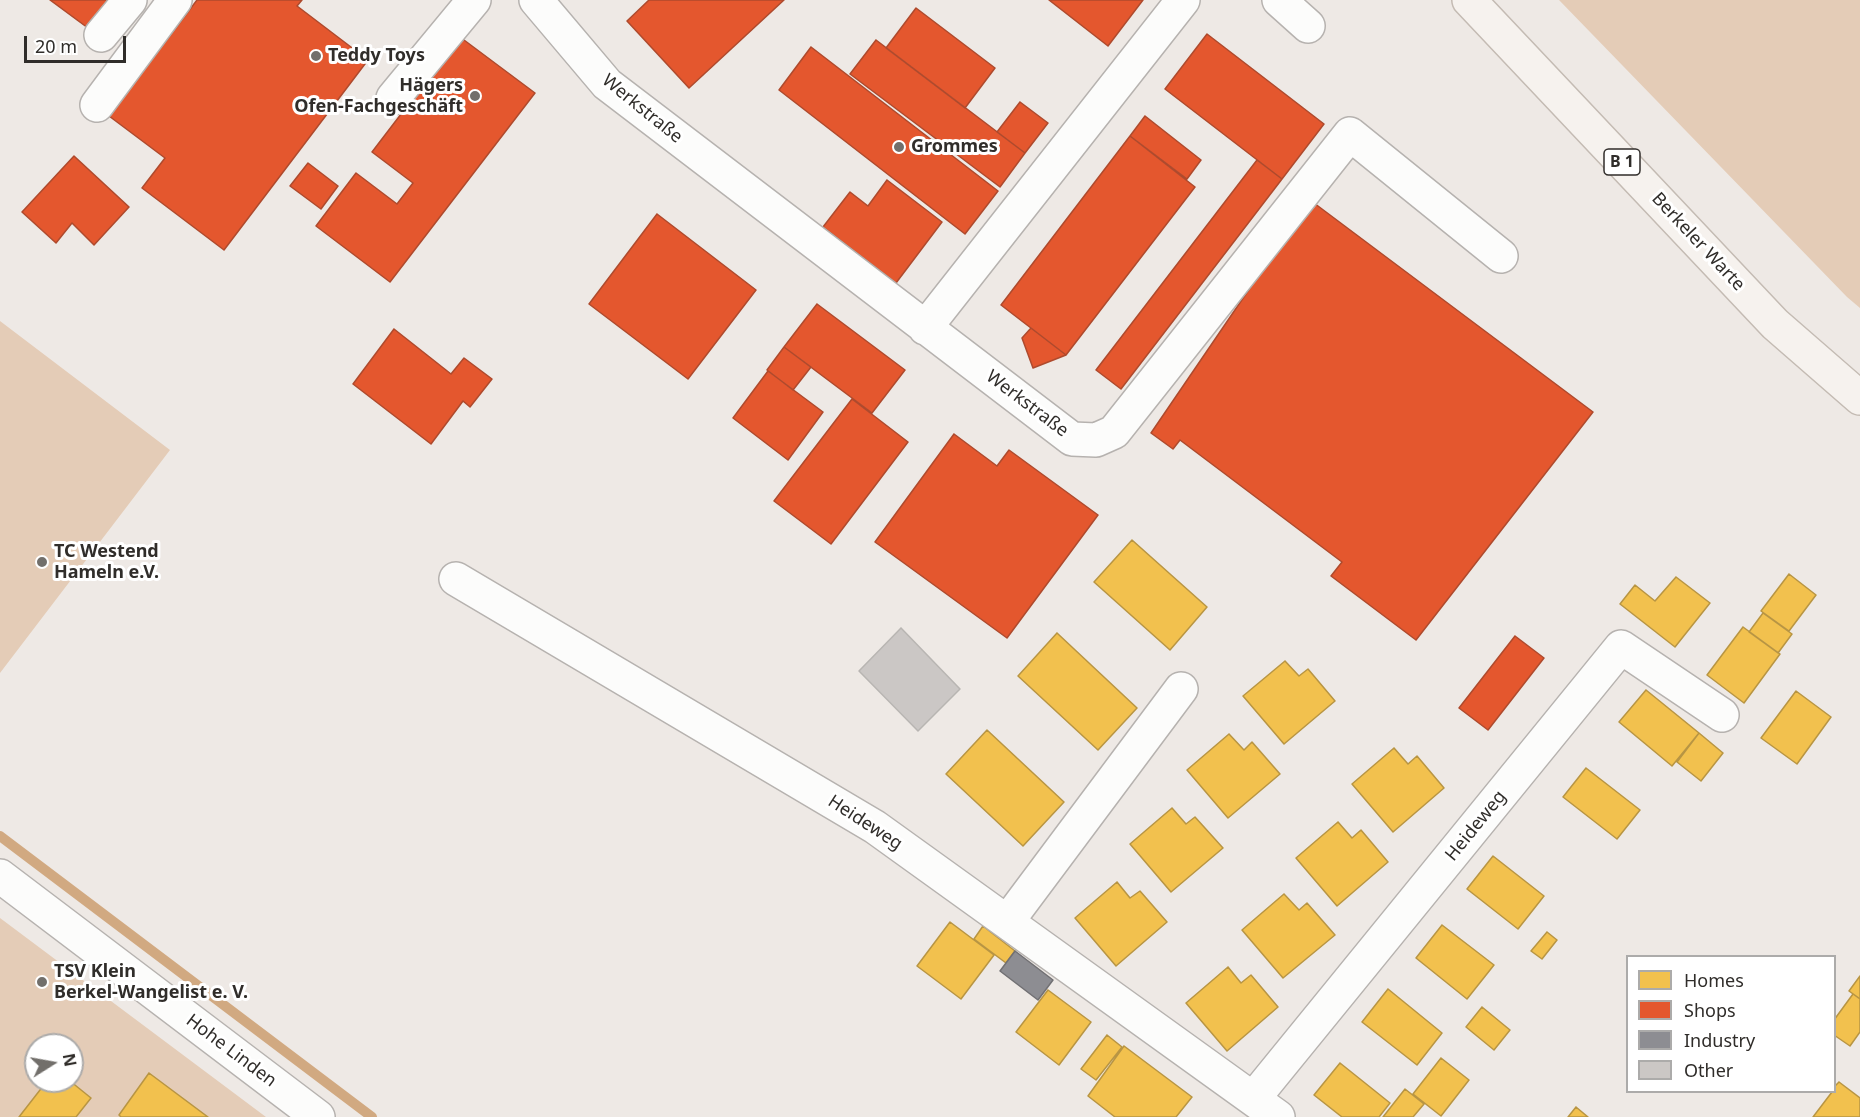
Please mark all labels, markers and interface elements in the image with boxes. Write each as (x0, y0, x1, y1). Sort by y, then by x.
scale bar (27, 24, 129, 62)
text: 20 m (35, 34, 77, 58)
place label: Teddy Toys (328, 45, 425, 67)
marker: Teddy Toys (309, 49, 323, 63)
street label: Werkstraße (597, 70, 687, 148)
place label: Hägers Ofen-Fachgeschäft (294, 75, 463, 118)
marker: Hägers Ofen-Fachgeschäft (468, 89, 482, 103)
place label: Grommes (911, 136, 998, 158)
marker: Grommes (892, 140, 906, 154)
road number: B 1 (1604, 149, 1640, 175)
street label: Berkeler Warte (1647, 188, 1749, 296)
street label: Werkstraße (982, 366, 1072, 442)
place label: TC Westend Hameln e.V. (54, 541, 159, 584)
marker: TC Westend Hameln e.V. (35, 555, 49, 569)
street label: Heideweg (1441, 786, 1511, 866)
street label: Heideweg (824, 791, 906, 855)
legend (1626, 955, 1836, 1093)
place label: TSV Klein Berkel-Wangelist e. V. (54, 961, 248, 1004)
text: Homes (1684, 968, 1744, 992)
marker: TSV Klein Berkel-Wangelist e. V. (35, 975, 49, 989)
text: Shops (1684, 998, 1736, 1022)
street label: Hohe Linden (181, 1010, 281, 1092)
text: Industry (1684, 1028, 1755, 1052)
north arrow (24, 1033, 84, 1093)
text: N (58, 1051, 82, 1068)
text: Other (1684, 1058, 1733, 1082)

